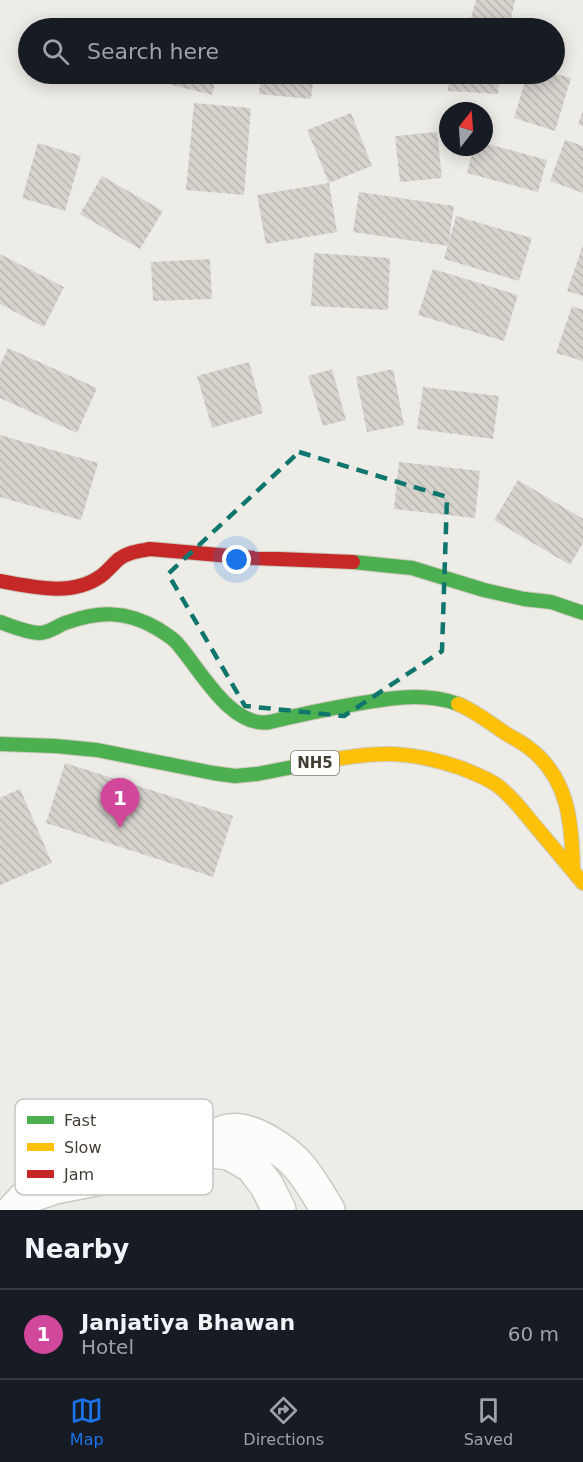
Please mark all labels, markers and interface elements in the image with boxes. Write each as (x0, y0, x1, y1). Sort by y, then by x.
search box (18, 18, 565, 84)
icon: search (39, 35, 72, 68)
text: Search here (87, 39, 219, 64)
north arrow (439, 102, 493, 156)
your location (222, 545, 251, 574)
road number: NH5 (291, 751, 339, 775)
pin: 1 (100, 778, 140, 828)
legend (15, 1099, 213, 1195)
text: Fast (64, 1111, 96, 1130)
text: Slow (64, 1138, 101, 1157)
text: Jam (63, 1165, 94, 1184)
text: Nearby (24, 1234, 129, 1264)
text: Janjatiya Bhawan (81, 1310, 295, 1335)
text: 1 (37, 1322, 50, 1346)
text: 60 m (508, 1322, 559, 1346)
text: Hotel (81, 1335, 134, 1359)
tab: Map (70, 1394, 104, 1449)
tab: Directions (243, 1394, 324, 1449)
tab: Saved (464, 1394, 513, 1449)

